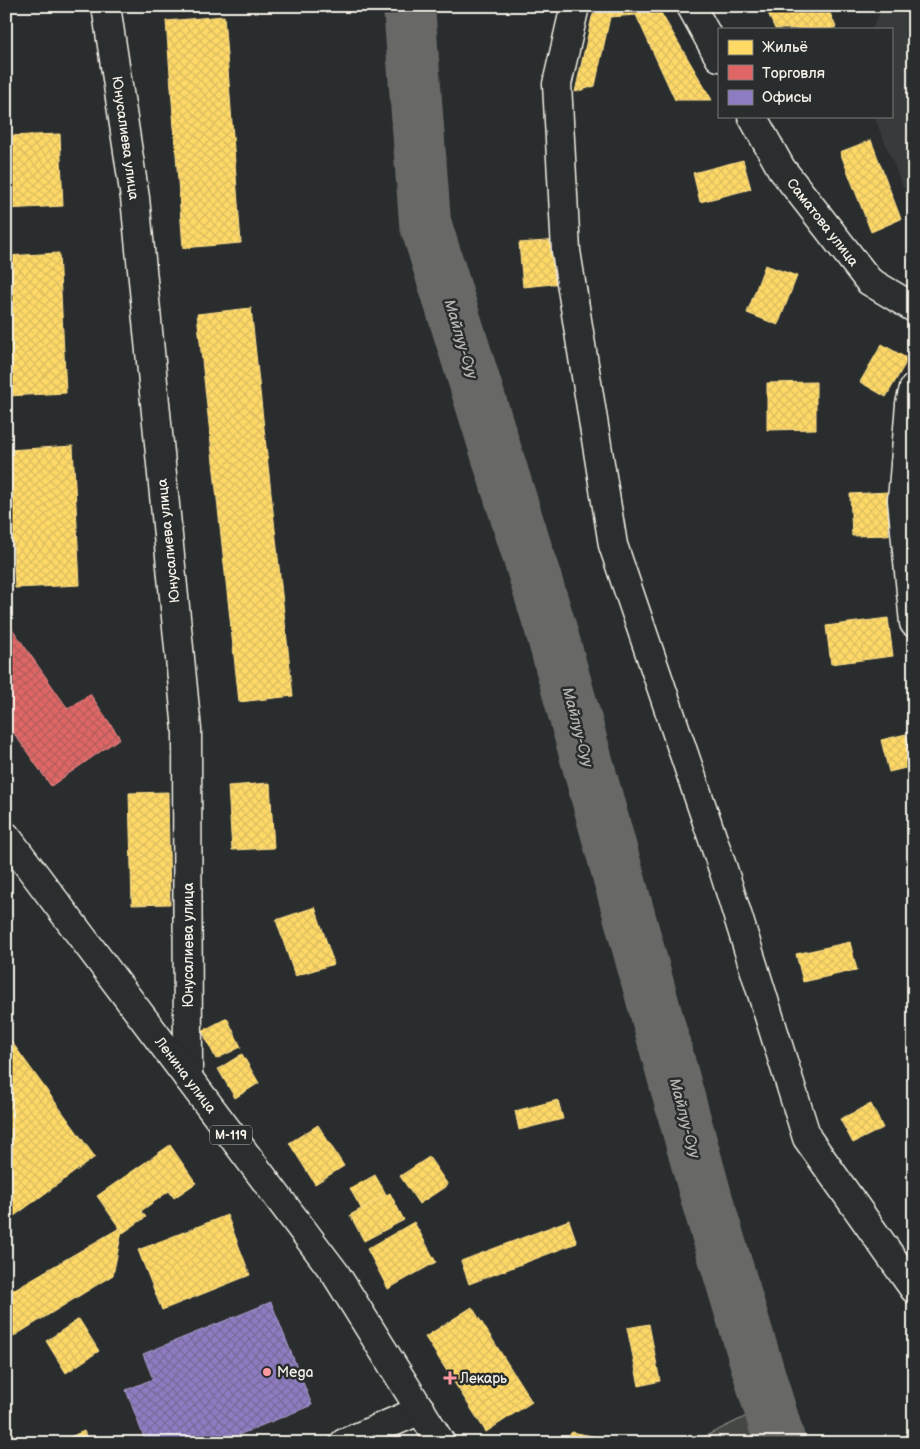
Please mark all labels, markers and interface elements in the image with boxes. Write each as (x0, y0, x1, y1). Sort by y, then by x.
legend (718, 28, 892, 118)
text: Жильё (762, 38, 808, 57)
text: Торговля (762, 64, 825, 83)
street label: Юнусалиева улица (108, 75, 143, 202)
text: Офисы (762, 88, 812, 107)
street label: Саматова улица (783, 175, 863, 270)
water label: Майлуу-Суу (439, 297, 482, 382)
street label: Юнусалиева улица (153, 477, 183, 604)
water label: Майлуу-Суу (558, 685, 598, 770)
street label: Юнусалиева улица (180, 882, 197, 1007)
street label: Ленина улица (151, 1033, 220, 1117)
water label: Майлуу-Суу (665, 1076, 705, 1161)
road number: М-119 (210, 1126, 252, 1144)
place label: Mega (277, 1364, 313, 1381)
marker: Mega (261, 1366, 273, 1378)
place label: Лекарь (459, 1370, 507, 1387)
marker: Лекарь (444, 1372, 456, 1384)

